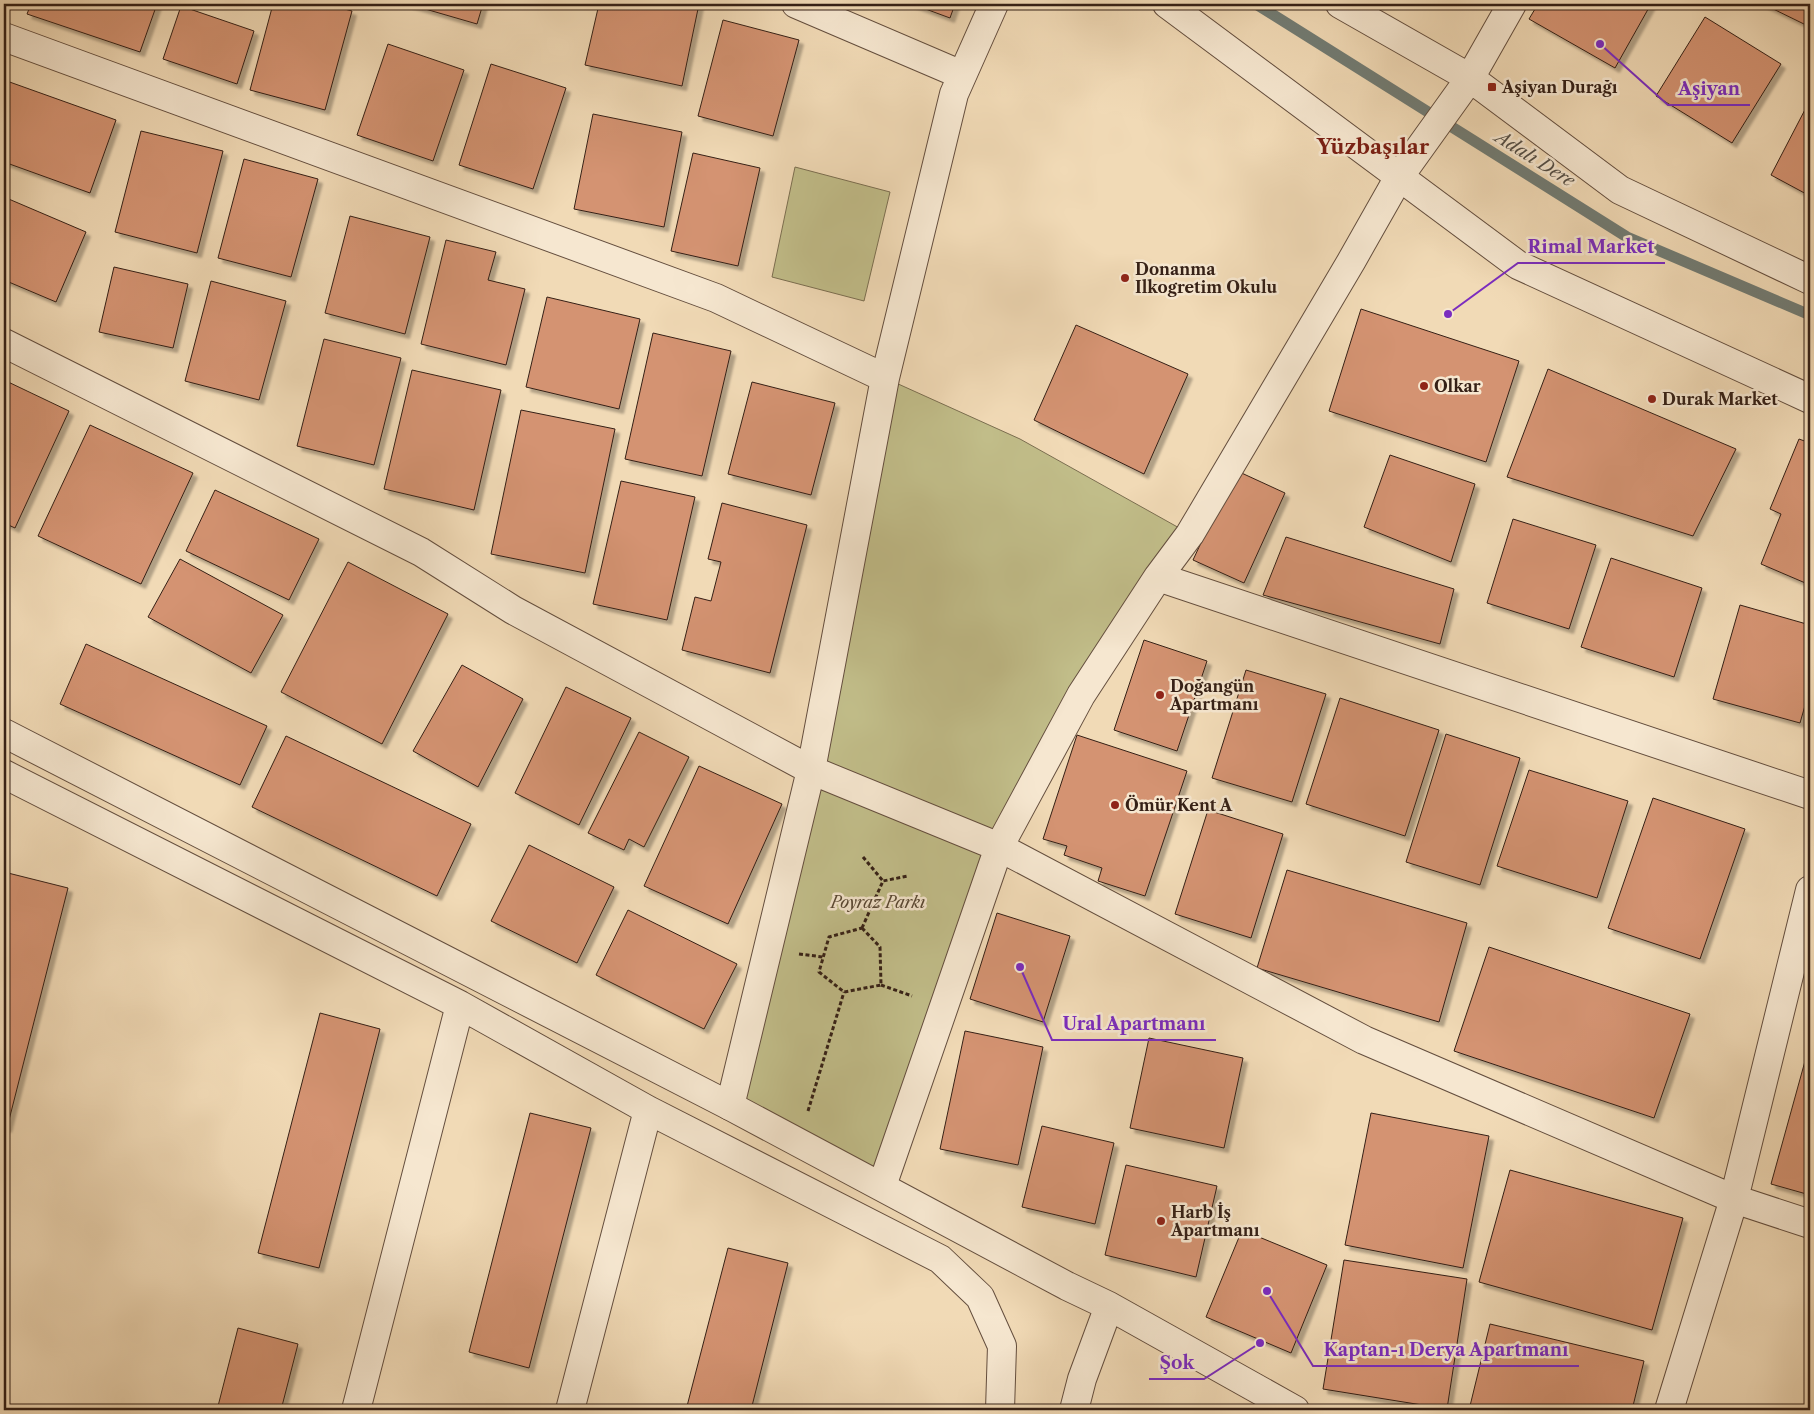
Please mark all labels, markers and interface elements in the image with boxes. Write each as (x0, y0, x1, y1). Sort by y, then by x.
callout: Aşiyan (1668, 72, 1750, 105)
place label: Aşiyan Durağı (1501, 77, 1618, 97)
text: Aşiyan (1677, 78, 1741, 100)
marker: Aşiyan Durağı (1486, 81, 1498, 93)
water label: Adalı Dere (1489, 124, 1580, 193)
district label: Yüzbaşılar (1316, 134, 1430, 159)
callout: Rimal Market (1518, 230, 1665, 263)
text: Rimal Market (1527, 236, 1655, 258)
place label: Donanma Ilkogretim Okulu (1135, 259, 1278, 297)
marker: Donanma Ilkogretim Okulu (1119, 272, 1131, 284)
place label: Olkar (1434, 376, 1481, 396)
marker: Olkar (1418, 380, 1430, 392)
place label: Durak Market (1662, 389, 1778, 409)
marker: Durak Market (1646, 393, 1658, 405)
place label: Doğangün Apartmanı (1169, 676, 1259, 714)
marker: Doğangün Apartmanı (1154, 689, 1166, 701)
place label: Ömür Kent A (1125, 794, 1233, 815)
marker: Ömür Kent A (1109, 799, 1121, 811)
park label: Poyraz Parkı (829, 892, 925, 912)
callout: Ural Apartmanı (1052, 1007, 1216, 1040)
text: Ural Apartmanı (1063, 1013, 1206, 1035)
place label: Harb İş Apartmanı (1170, 1202, 1260, 1240)
marker: Harb İş Apartmanı (1155, 1215, 1167, 1227)
callout: Kaptan-ı Derya Apartmanı (1313, 1333, 1579, 1366)
text: Kaptan-ı Derya Apartmanı (1323, 1339, 1569, 1361)
callout: Şok (1149, 1346, 1204, 1379)
text: Şok (1160, 1352, 1196, 1374)

